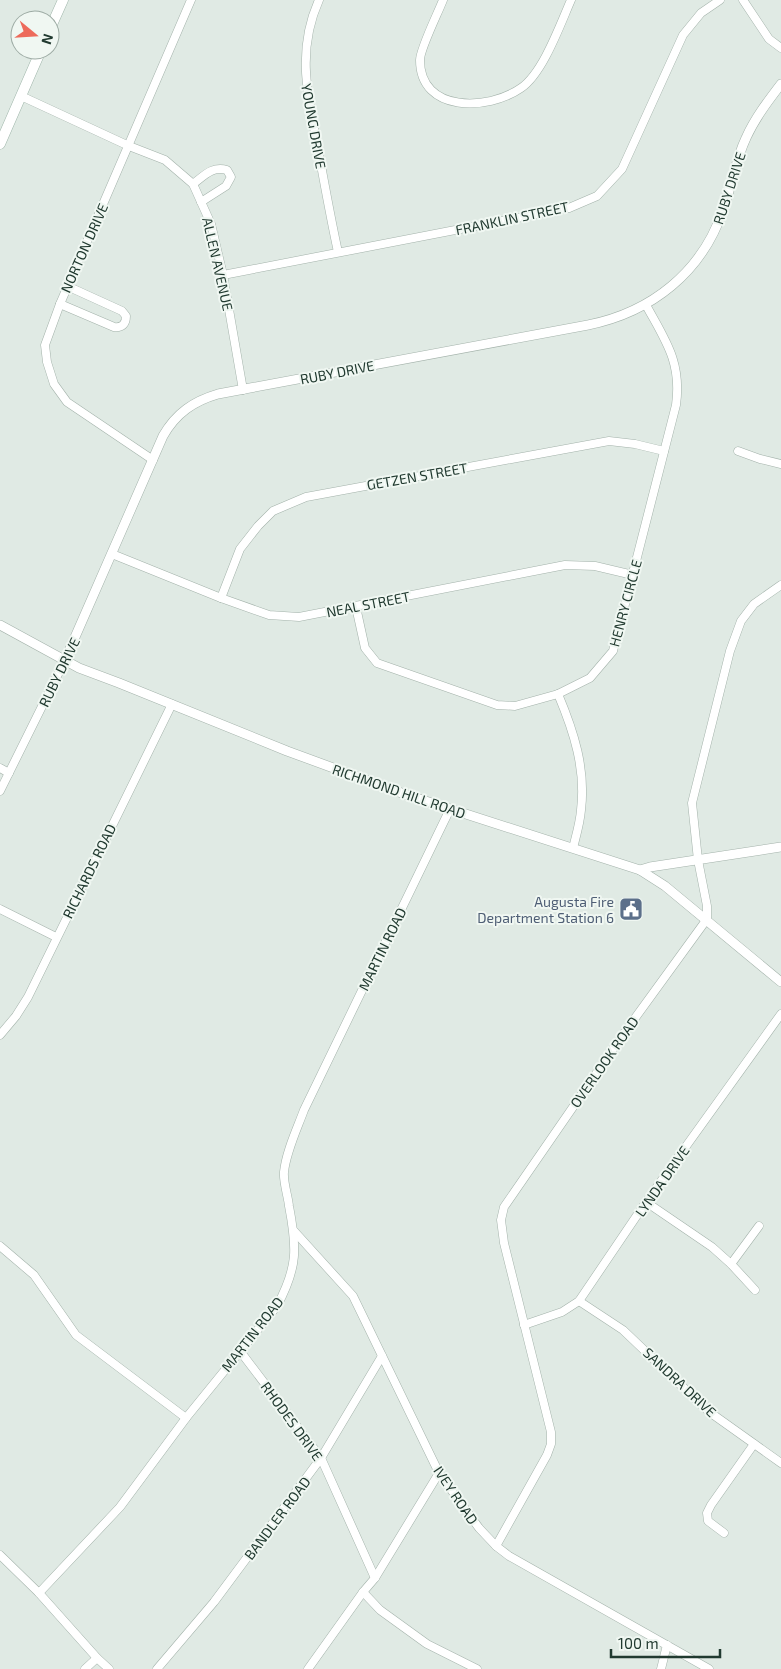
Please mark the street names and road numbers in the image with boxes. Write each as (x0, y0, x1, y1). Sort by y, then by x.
street label: YOUNG DRIVE (298, 82, 330, 170)
street label: RUBY DRIVE (709, 149, 749, 226)
street label: FRANKLIN STREET (454, 198, 570, 238)
street label: NORTON DRIVE (57, 201, 111, 295)
street label: ALLEN AVENUE (199, 216, 237, 312)
street label: RUBY DRIVE (298, 356, 376, 388)
street label: GETZEN STREET (365, 459, 469, 493)
street label: HENRY CIRCLE (605, 557, 645, 648)
street label: NEAL STREET (325, 588, 411, 620)
street label: RUBY DRIVE (35, 634, 83, 710)
street label: RICHMOND HILL ROAD (330, 760, 468, 822)
street label: RICHARDS ROAD (59, 821, 119, 921)
street label: MARTIN ROAD (355, 905, 409, 993)
street label: OVERLOOK ROAD (566, 1013, 642, 1111)
street label: LYNDA DRIVE (631, 1142, 693, 1220)
street label: MARTIN ROAD (218, 1293, 286, 1375)
street label: SANDRA DRIVE (640, 1344, 720, 1420)
street label: RHODES DRIVE (258, 1378, 326, 1464)
street label: IVEY ROAD (430, 1463, 482, 1527)
street label: BANDLER ROAD (240, 1473, 314, 1563)

